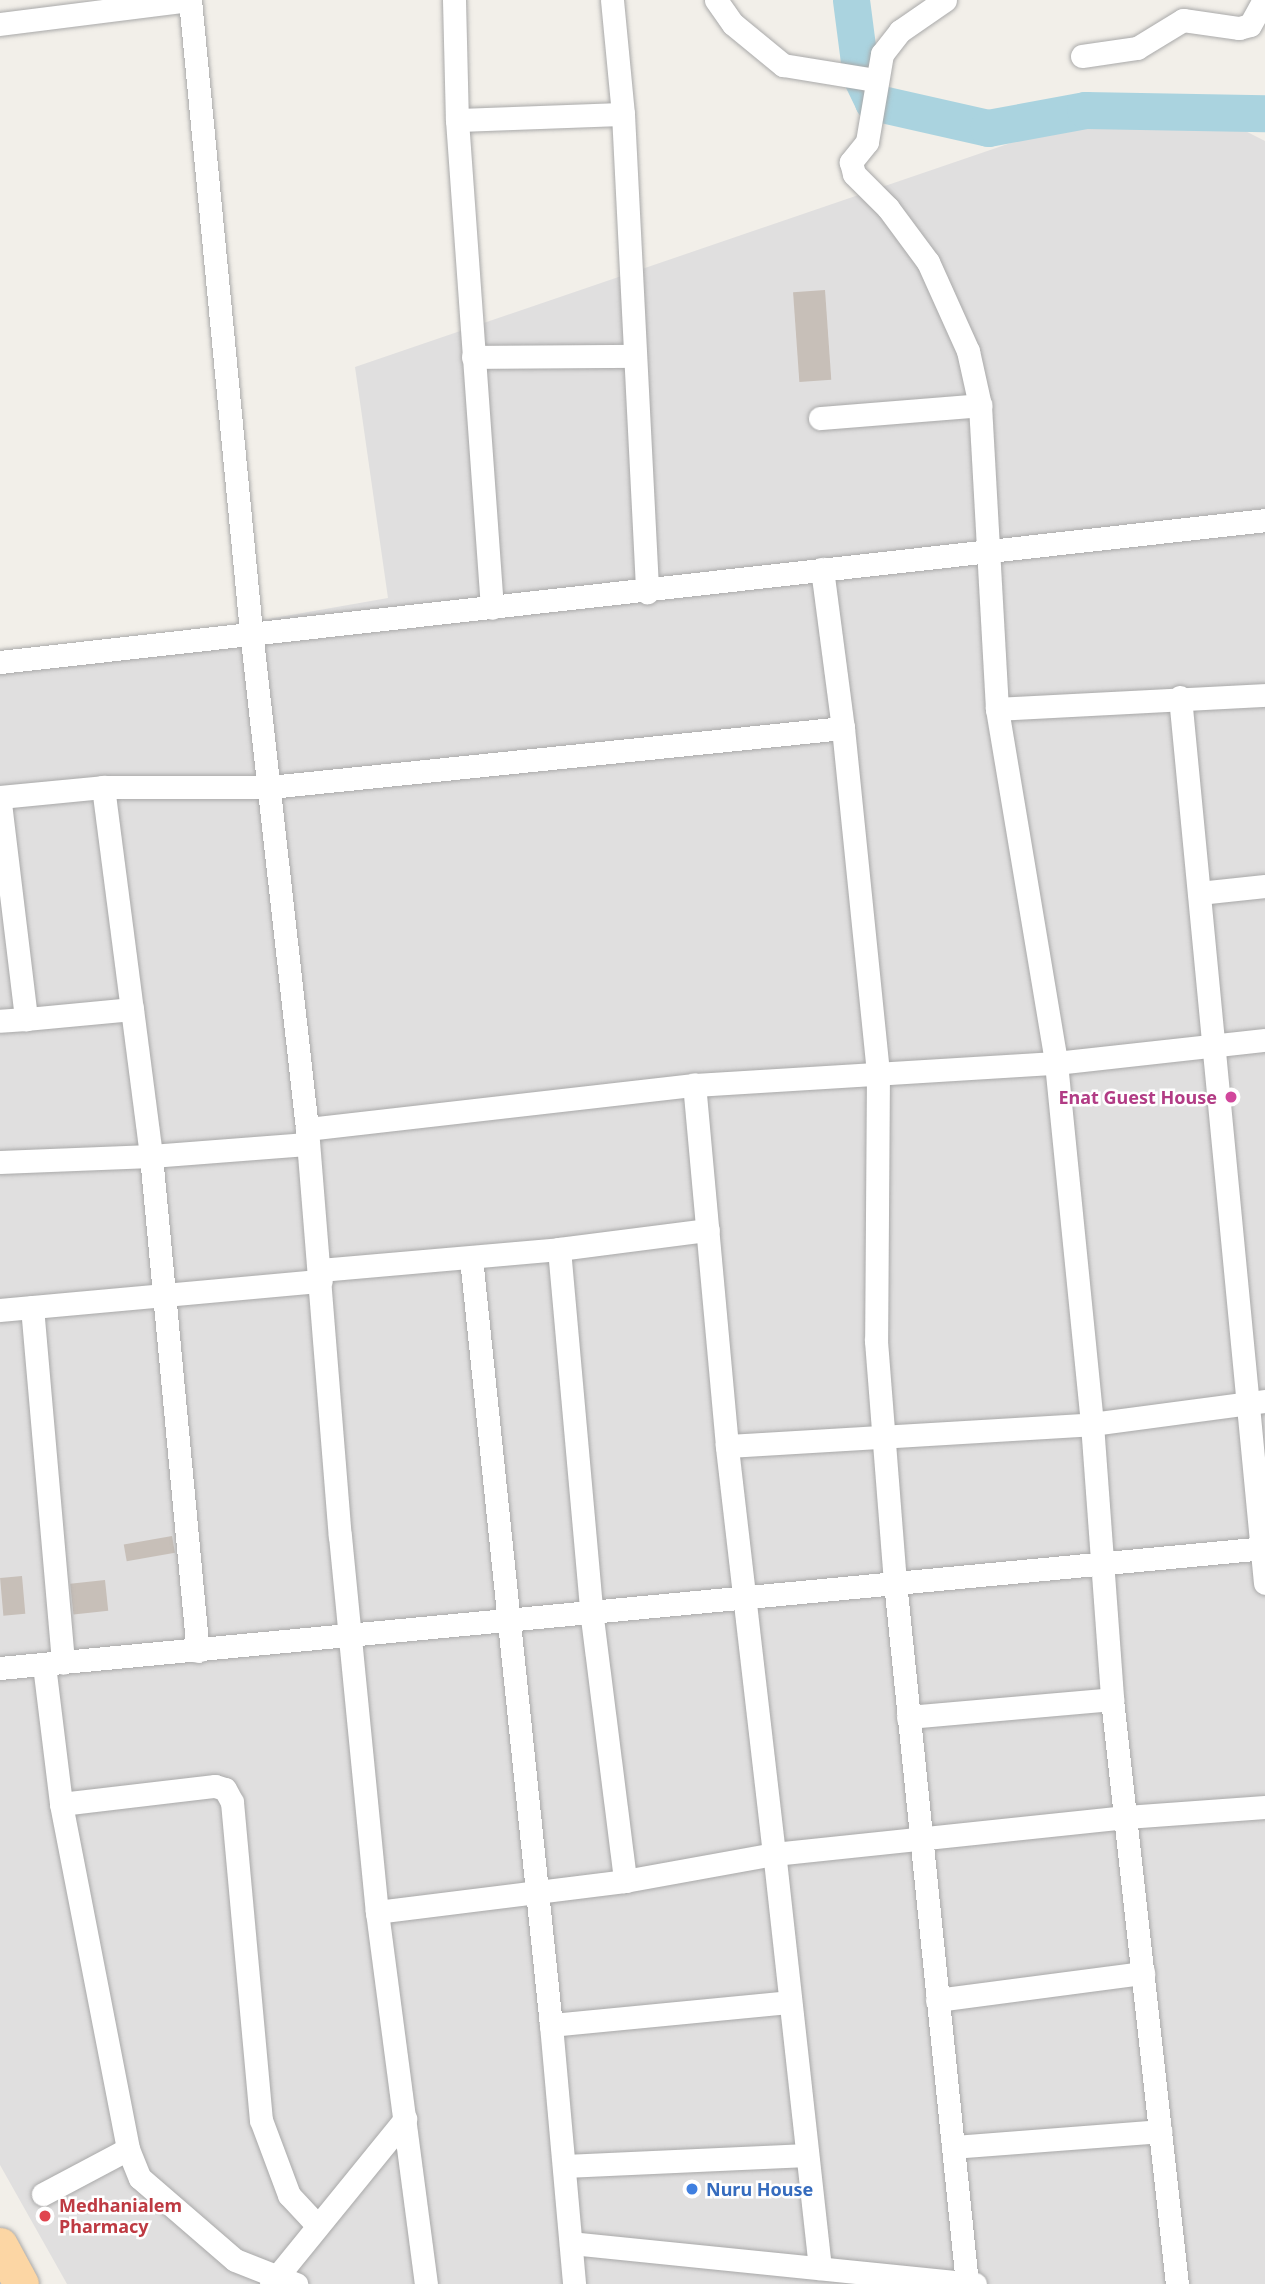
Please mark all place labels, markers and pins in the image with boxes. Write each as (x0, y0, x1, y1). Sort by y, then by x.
place label: Enat Guest House (1058, 1086, 1217, 1108)
marker: Enat Guest House (1223, 1089, 1239, 1105)
place label: Nuru House (706, 2178, 813, 2200)
marker: Nuru House (684, 2181, 700, 2197)
place label: Medhanialem Pharmacy (59, 2195, 182, 2238)
marker: Medhanialem Pharmacy (37, 2208, 53, 2224)

